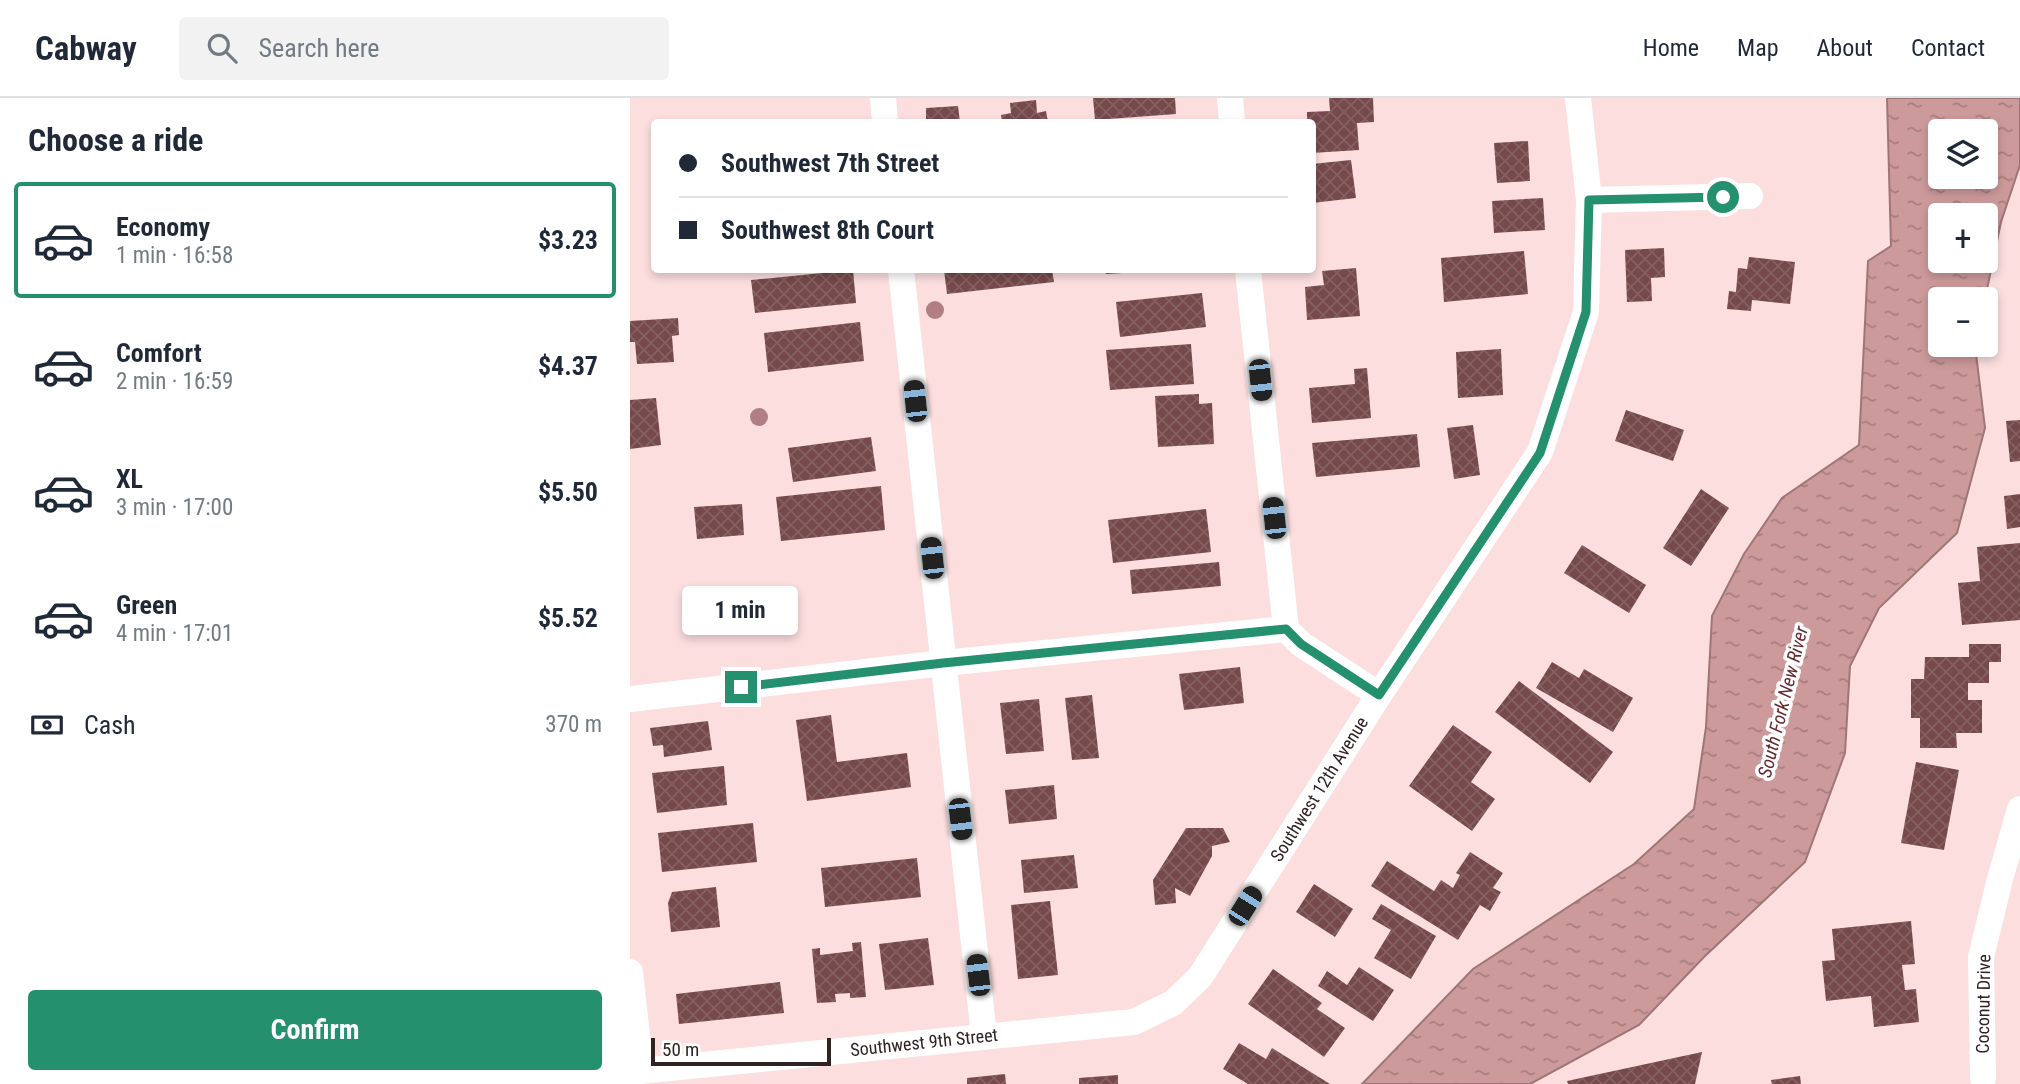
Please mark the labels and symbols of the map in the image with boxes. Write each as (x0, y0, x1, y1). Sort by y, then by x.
route start (1707, 181, 1739, 213)
car (1248, 358, 1273, 402)
car (903, 379, 928, 423)
car (1262, 496, 1287, 540)
car (920, 536, 945, 580)
callout: 1 min (683, 586, 799, 634)
water label: South Fork New River (1753, 624, 1813, 780)
route end (725, 671, 757, 703)
street label: Southwest 12th Avenue (1266, 713, 1372, 865)
car (948, 797, 973, 841)
car (1225, 883, 1266, 929)
car (966, 953, 991, 997)
street label: Coconut Drive (1972, 954, 1994, 1054)
street label: Southwest 9th Street (849, 1024, 999, 1060)
scale bar (651, 1035, 831, 1067)

